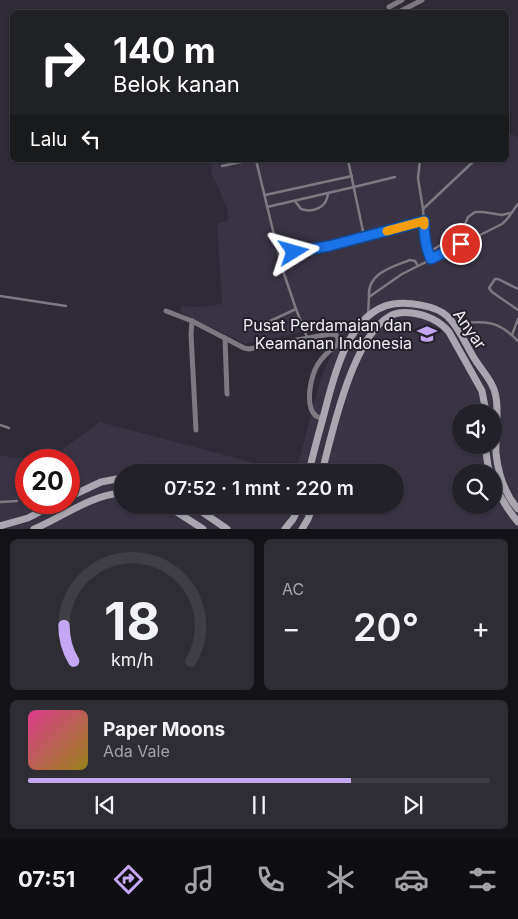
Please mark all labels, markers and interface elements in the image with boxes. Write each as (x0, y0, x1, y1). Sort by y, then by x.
text: 140 m (113, 29, 216, 71)
icon: right (30, 30, 95, 95)
text: Belok kanan (113, 71, 240, 97)
icon: left (77, 125, 105, 153)
text: Lalu (30, 128, 67, 151)
pin (440, 223, 482, 265)
position arrow (267, 225, 319, 277)
icon: arrive (447, 230, 475, 258)
street label: Anyar (449, 305, 491, 353)
place label: Pusat Perdamaian dan Keamanan Indonesia (243, 315, 412, 353)
school or university icon: Pusat Perdamaian dan Keamanan Indonesia (416, 323, 438, 345)
map controls (452, 404, 502, 514)
button: sound (452, 404, 502, 454)
speed limit sign: 20 (15, 449, 80, 514)
button: search (452, 464, 502, 514)
text: 07:52 · 1 mnt · 220 m (164, 477, 354, 500)
text: AC (282, 579, 304, 599)
text: 18 (104, 590, 160, 653)
text: 20° (353, 604, 419, 650)
text: − (282, 611, 301, 645)
text: + (471, 611, 490, 645)
text: km/h (111, 649, 153, 670)
text: Paper Moons (103, 718, 225, 741)
text: Ada Vale (103, 741, 170, 761)
icon: previous (91, 791, 119, 819)
icon: pause (245, 791, 273, 819)
icon: next (399, 791, 427, 819)
icon: directions (111, 862, 146, 897)
icon: music (182, 862, 217, 897)
icon: phone (253, 862, 288, 897)
icon: climate (323, 862, 358, 897)
icon: car (394, 862, 429, 897)
icon: filters (465, 862, 500, 897)
text: 07:51 (18, 866, 75, 892)

